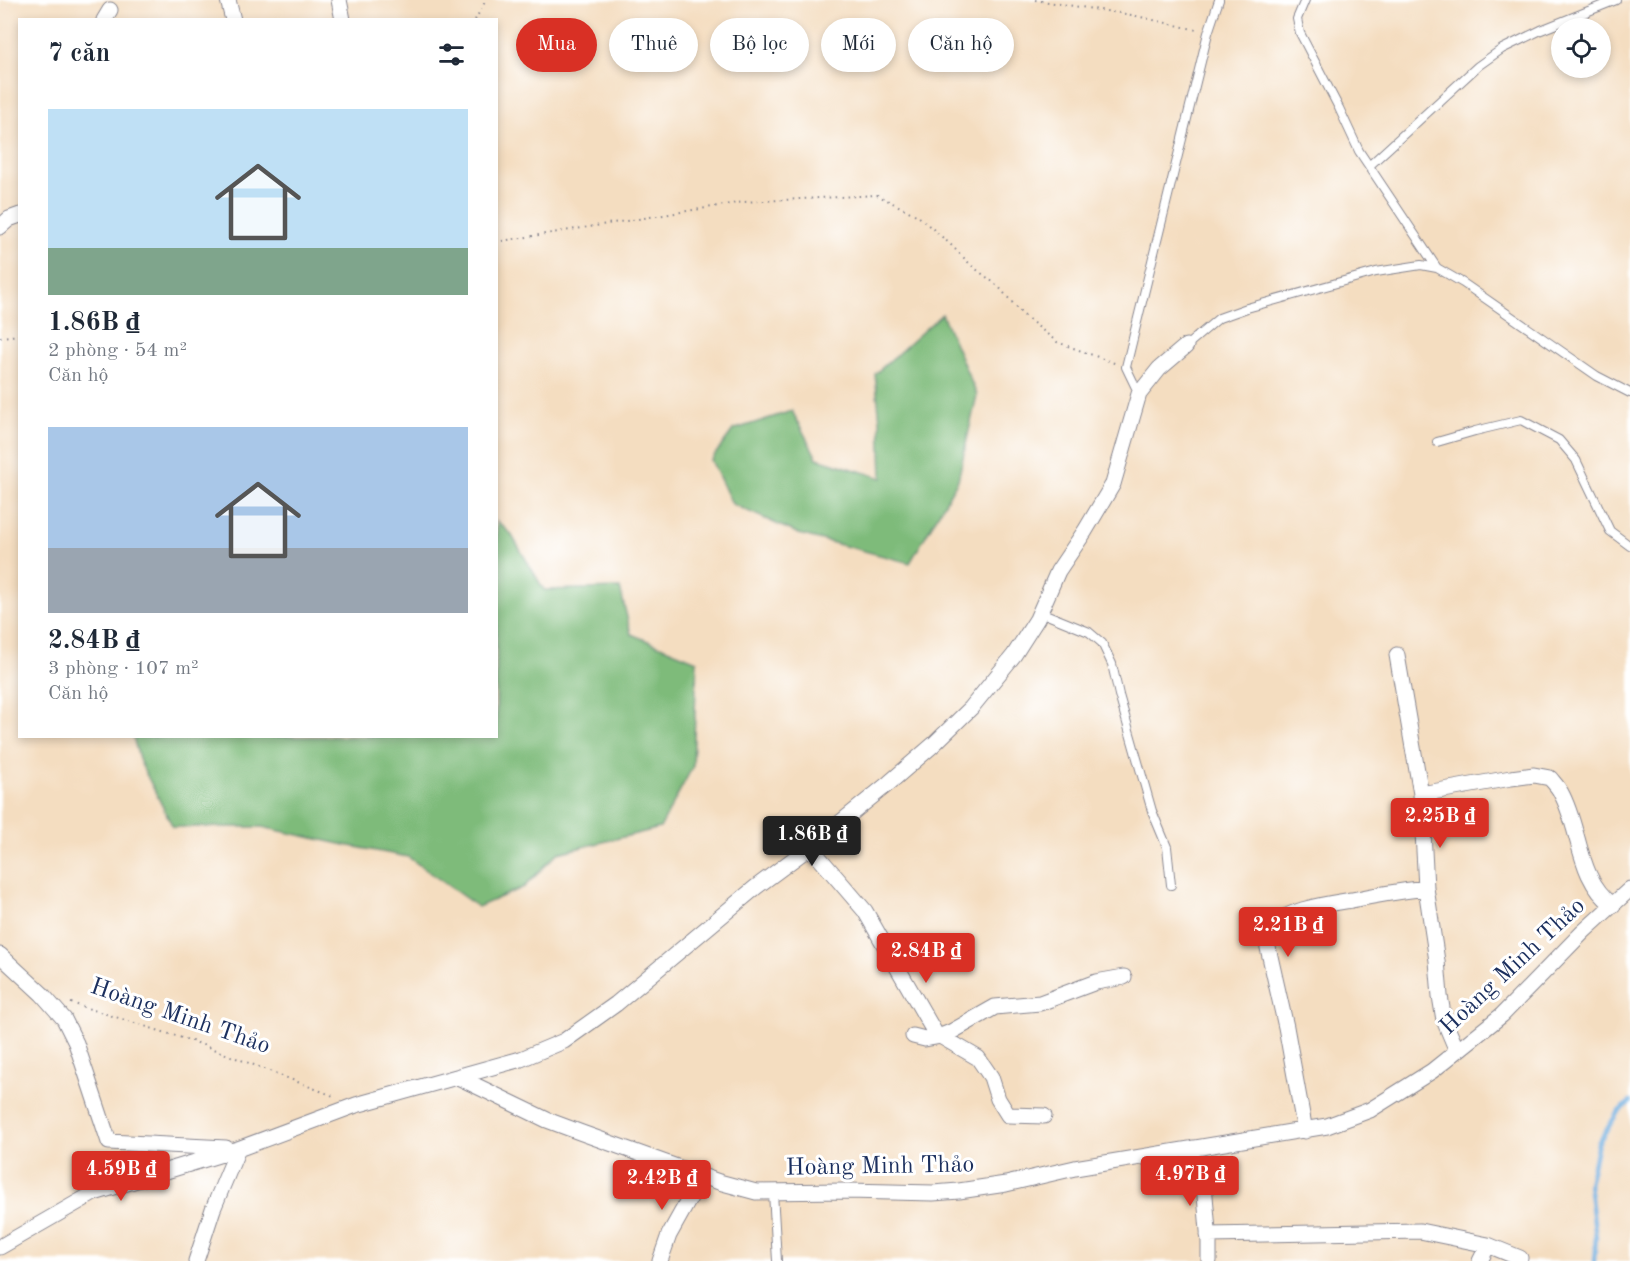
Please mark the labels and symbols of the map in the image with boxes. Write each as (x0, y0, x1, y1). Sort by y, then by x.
pin: 2.25B ₫ (1385, 798, 1495, 849)
pin: 1.86B ₫ (757, 816, 867, 867)
street label: Hoàng Minh Thảo (1436, 894, 1590, 1040)
pin: 2.21B ₫ (1233, 907, 1343, 958)
pin: 2.84B ₫ (871, 933, 981, 984)
street label: Hoàng Minh Thảo (87, 975, 273, 1059)
pin: 4.59B ₫ (66, 1151, 176, 1202)
street label: Hoàng Minh Thảo (786, 1153, 974, 1181)
pin: 4.97B ₫ (1135, 1156, 1245, 1207)
pin: 2.42B ₫ (607, 1160, 717, 1211)

